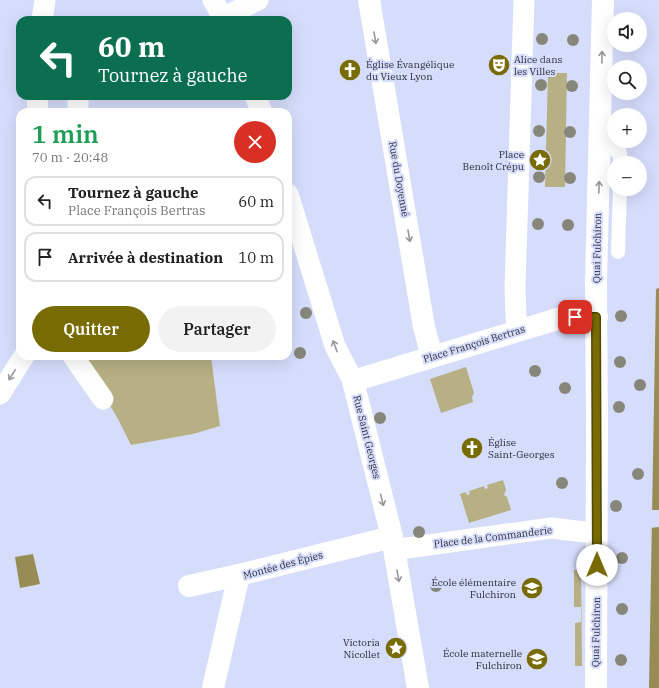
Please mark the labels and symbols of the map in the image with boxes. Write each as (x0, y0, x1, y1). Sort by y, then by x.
one-way arrow (371, 32, 379, 45)
one-way arrow (598, 51, 606, 64)
theatre icon: Alice dans les Villes (486, 52, 512, 78)
place label: Alice dans les Villes (514, 53, 563, 78)
church icon: Église Évangélique du Vieux Lyon (337, 57, 363, 83)
place label: Église Évangélique du Vieux Lyon (366, 58, 454, 83)
street label: Rue du Doyenné (386, 140, 412, 218)
place icon: Place Benoît Crépu (527, 147, 553, 173)
place label: Place Benoît Crépu (462, 148, 524, 173)
one-way arrow (595, 181, 602, 194)
street label: Quai Fulchiron (590, 212, 604, 283)
one-way arrow (405, 229, 413, 242)
pin (558, 300, 592, 334)
street label: Place François Bertras (422, 322, 527, 366)
one-way arrow (331, 340, 339, 352)
one-way arrow (8, 369, 16, 380)
street label: Rue Saint Georges (350, 394, 384, 480)
church icon: Église Saint-Georges (459, 435, 485, 461)
place label: Église Saint-Georges (488, 436, 555, 461)
one-way arrow (379, 493, 387, 506)
street label: Place de la Commanderie (433, 523, 553, 551)
position arrow (576, 544, 618, 586)
street label: Montée des Épies (242, 548, 324, 582)
one-way arrow (395, 569, 403, 582)
school or university icon: École élémentaire Fulchiron (519, 575, 545, 601)
place label: École élémentaire Fulchiron (431, 576, 517, 601)
street label: Quai Fulchiron (589, 596, 603, 667)
place icon: Victoria Nicollet (383, 635, 409, 661)
place label: Victoria Nicollet (343, 636, 381, 661)
school or university icon: École maternelle Fulchiron (524, 646, 550, 672)
place label: École maternelle Fulchiron (443, 647, 523, 672)

